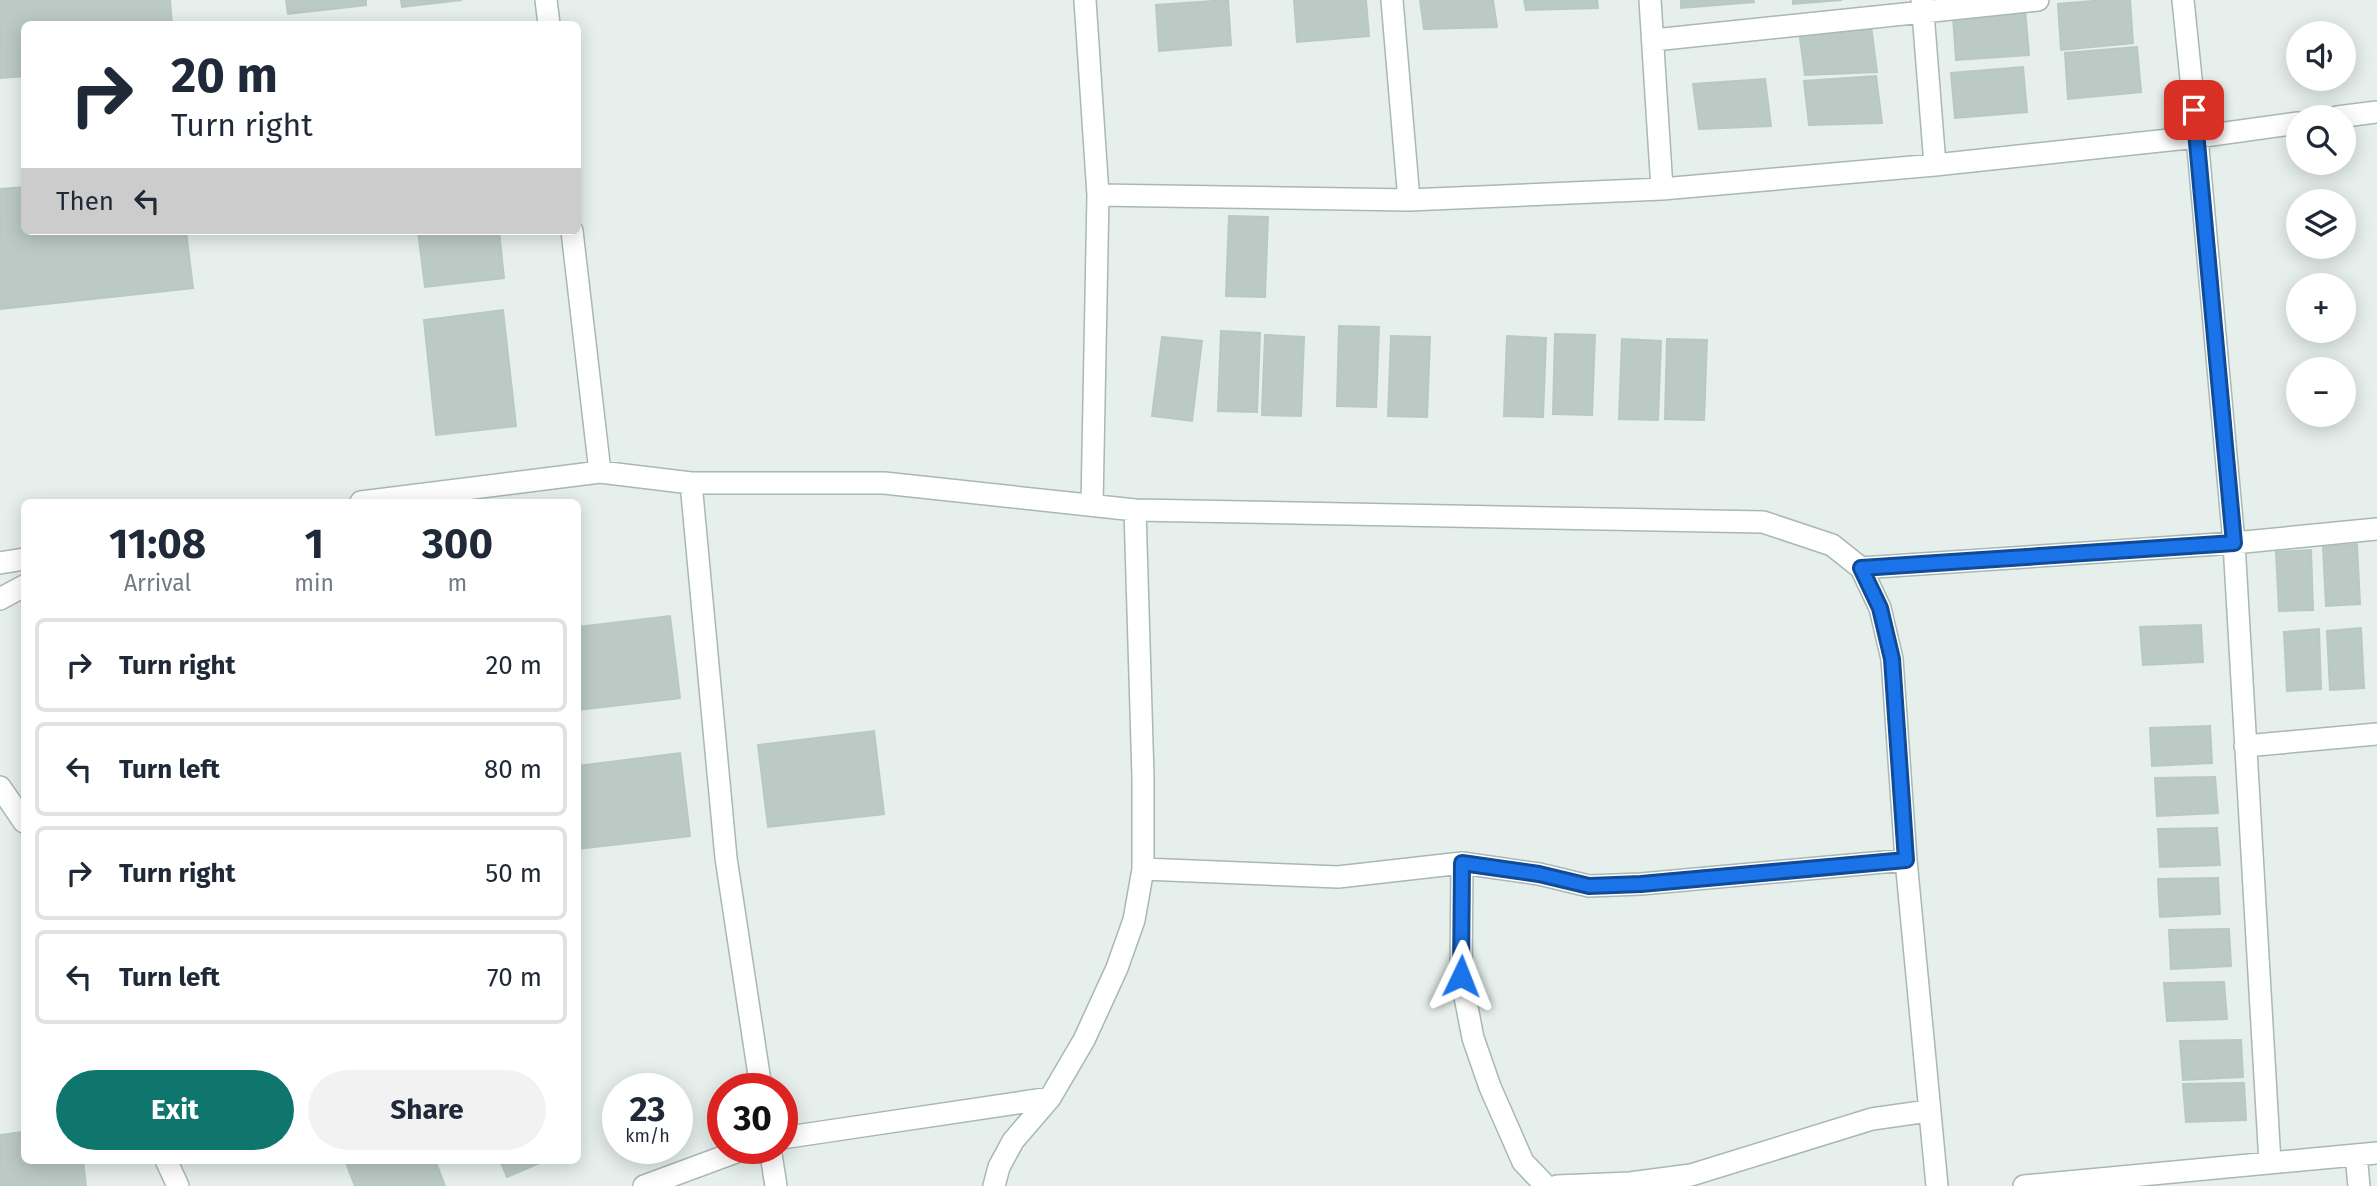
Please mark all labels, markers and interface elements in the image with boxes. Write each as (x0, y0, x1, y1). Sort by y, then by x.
map controls (2286, 21, 2356, 427)
button: sound (2286, 21, 2356, 91)
text: 20 m (171, 46, 278, 105)
icon: right (56, 49, 147, 140)
pin (2164, 80, 2224, 140)
icon: arrive (2175, 91, 2213, 129)
button: search (2286, 105, 2356, 175)
text: Turn right (171, 106, 313, 144)
icon: left (128, 182, 166, 220)
text: Then (56, 186, 114, 217)
button: layers (2286, 189, 2356, 259)
button: + (2286, 273, 2356, 343)
button: − (2286, 357, 2356, 427)
text: 11:08 (109, 519, 206, 569)
text: 1 (304, 519, 324, 569)
text: 300 (422, 519, 493, 569)
text: Arrival (124, 569, 191, 597)
text: min (294, 569, 334, 597)
text: m (448, 569, 467, 597)
icon: right (60, 646, 98, 684)
text: Turn right (119, 650, 236, 681)
text: 20 m (485, 650, 542, 681)
icon: left (60, 750, 98, 788)
text: Turn left (119, 754, 220, 785)
text: 80 m (484, 754, 542, 785)
icon: right (60, 854, 98, 892)
text: Turn right (119, 858, 236, 889)
text: 50 m (485, 858, 542, 889)
position arrow (1424, 939, 1498, 1013)
icon: left (60, 958, 98, 996)
text: Turn left (119, 962, 220, 993)
text: 70 m (487, 962, 542, 993)
button: Exit (56, 1070, 294, 1150)
button: Share (308, 1070, 546, 1150)
speed limit sign: 30 (707, 1073, 798, 1164)
text: 23 (629, 1088, 666, 1130)
text: km/h (625, 1125, 670, 1147)

